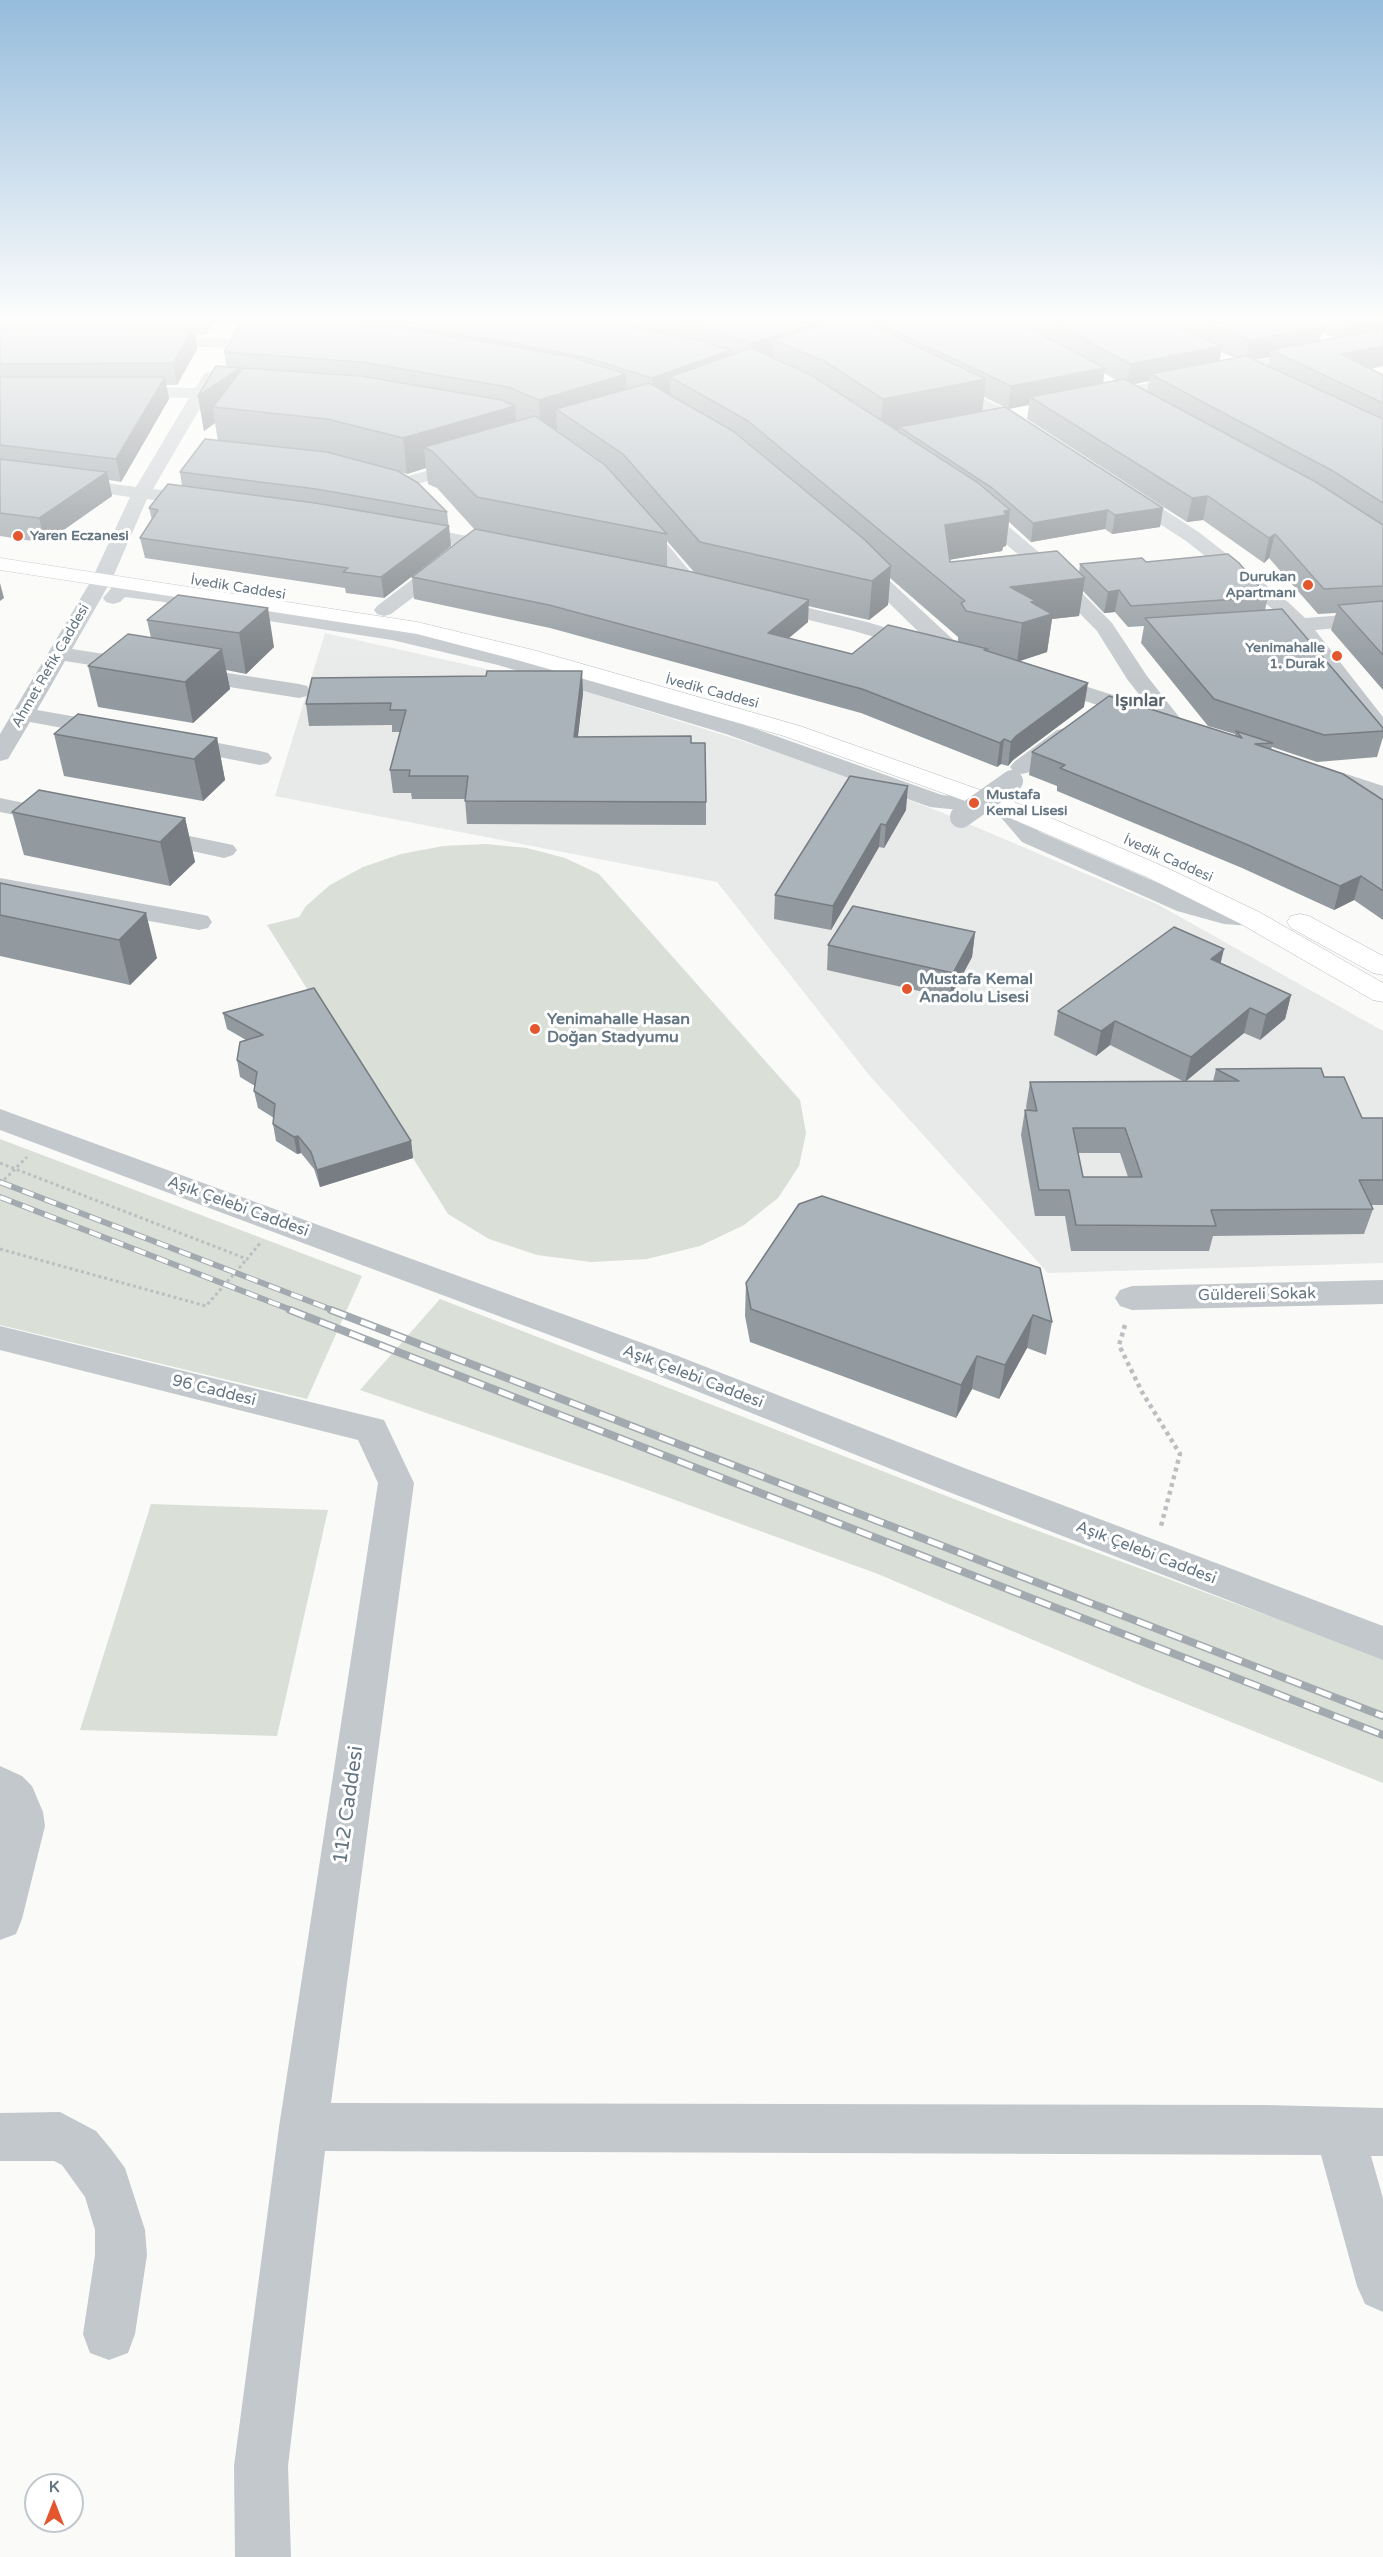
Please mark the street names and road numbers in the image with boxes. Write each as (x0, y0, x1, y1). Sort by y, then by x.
street label: İvedik Caddesi (189, 572, 287, 604)
street label: Ahmet Refik Caddesi (9, 601, 93, 731)
street label: İvedik Caddesi (663, 671, 761, 713)
street label: İvedik Caddesi (1121, 832, 1215, 886)
street label: Aşık Çelebi Caddesi (165, 1173, 311, 1241)
street label: Güldereli Sokak (1198, 1284, 1316, 1306)
street label: Aşık Çelebi Caddesi (620, 1341, 766, 1413)
street label: 96 Caddesi (170, 1371, 258, 1411)
street label: Aşık Çelebi Caddesi (1073, 1517, 1219, 1589)
street label: 112 Caddesi (329, 1744, 369, 1866)

